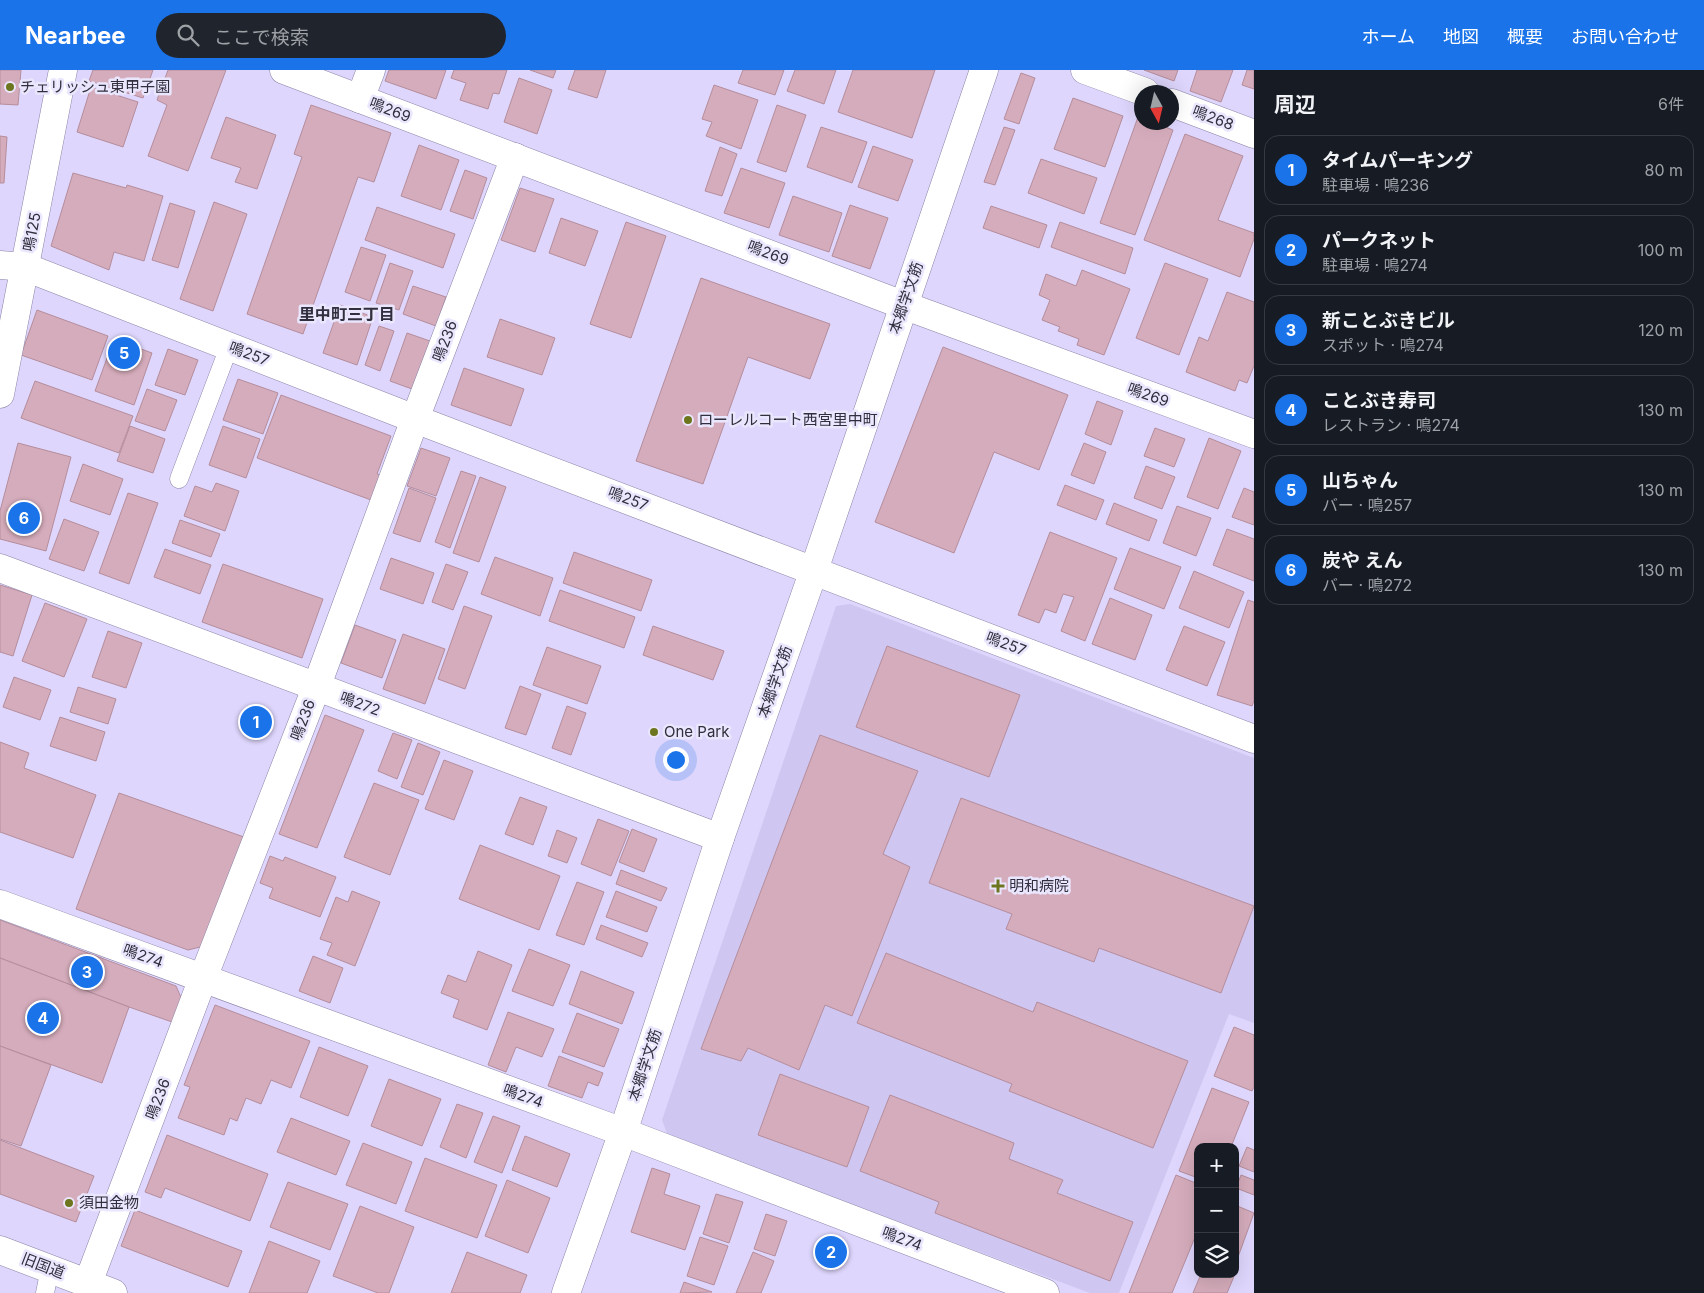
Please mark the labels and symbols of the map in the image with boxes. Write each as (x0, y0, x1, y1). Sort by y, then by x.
place label: チェリッシュ東甲子園 (20, 77, 170, 96)
marker: チェリッシュ東甲子園 (4, 81, 16, 93)
north arrow (1134, 85, 1179, 130)
street label: 鳴269 (367, 93, 414, 126)
street label: 鳴268 (1190, 101, 1237, 134)
street label: 鳴125 (18, 211, 45, 253)
street label: 鳴269 (745, 236, 792, 269)
street label: 本郷学文筋 (884, 259, 927, 336)
district label: 里中町三丁目 (299, 304, 395, 324)
street label: 鳴236 (428, 317, 461, 364)
pin: 5 (108, 334, 140, 372)
street label: 鳴257 (226, 337, 272, 370)
street label: 鳴269 (1125, 378, 1172, 411)
place label: ローレルコート西宮里中町 (698, 410, 878, 429)
marker: ローレルコート西宮里中町 (682, 414, 694, 426)
street label: 鳴257 (605, 482, 651, 515)
pin: 6 (8, 499, 40, 537)
street label: 鳴257 (983, 627, 1029, 660)
street label: 本郷学文筋 (753, 643, 796, 720)
street label: 鳴272 (337, 687, 383, 720)
street label: 鳴236 (286, 696, 319, 743)
pin: 1 (240, 703, 272, 741)
place label: One Park (664, 722, 730, 741)
marker: One Park (648, 726, 660, 738)
your location (663, 747, 689, 773)
place label: 明和病院 (1009, 876, 1069, 895)
marker: 明和病院 (991, 879, 1005, 893)
street label: 鳴274 (120, 940, 166, 972)
pin: 3 (71, 953, 103, 991)
pin: 4 (27, 999, 59, 1037)
street label: 本郷学文筋 (624, 1026, 665, 1103)
street label: 鳴236 (141, 1075, 174, 1122)
street label: 鳴274 (500, 1080, 546, 1112)
place label: 須田金物 (79, 1193, 139, 1212)
marker: 須田金物 (63, 1197, 75, 1209)
street label: 鳴274 (879, 1222, 925, 1255)
pin: 2 (815, 1233, 847, 1271)
street label: 旧国道 (19, 1249, 68, 1282)

